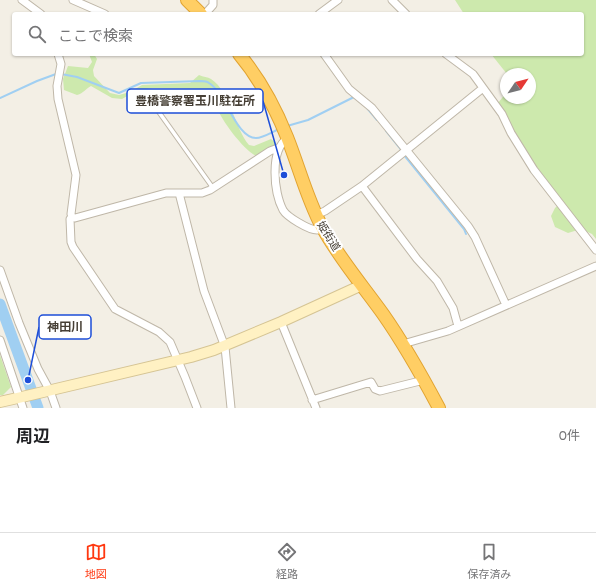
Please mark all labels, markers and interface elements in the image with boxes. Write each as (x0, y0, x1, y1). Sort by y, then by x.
search box (12, 12, 584, 56)
icon: search (26, 23, 48, 45)
text: ここで検索 (58, 27, 133, 45)
north arrow (500, 68, 536, 104)
callout: 豊橋警察署玉川駐在所 (127, 89, 263, 113)
text: 豊橋警察署玉川駐在所 (135, 94, 255, 108)
street label: 姫街道 (314, 219, 343, 254)
callout: 神田川 (39, 315, 91, 339)
text: 神田川 (47, 320, 83, 334)
text: 周辺 (16, 426, 50, 447)
text: 0件 (559, 428, 580, 444)
tab: 地図 (85, 541, 107, 581)
tab: 経路 (276, 541, 298, 581)
tab: 保存済み (467, 541, 511, 581)

